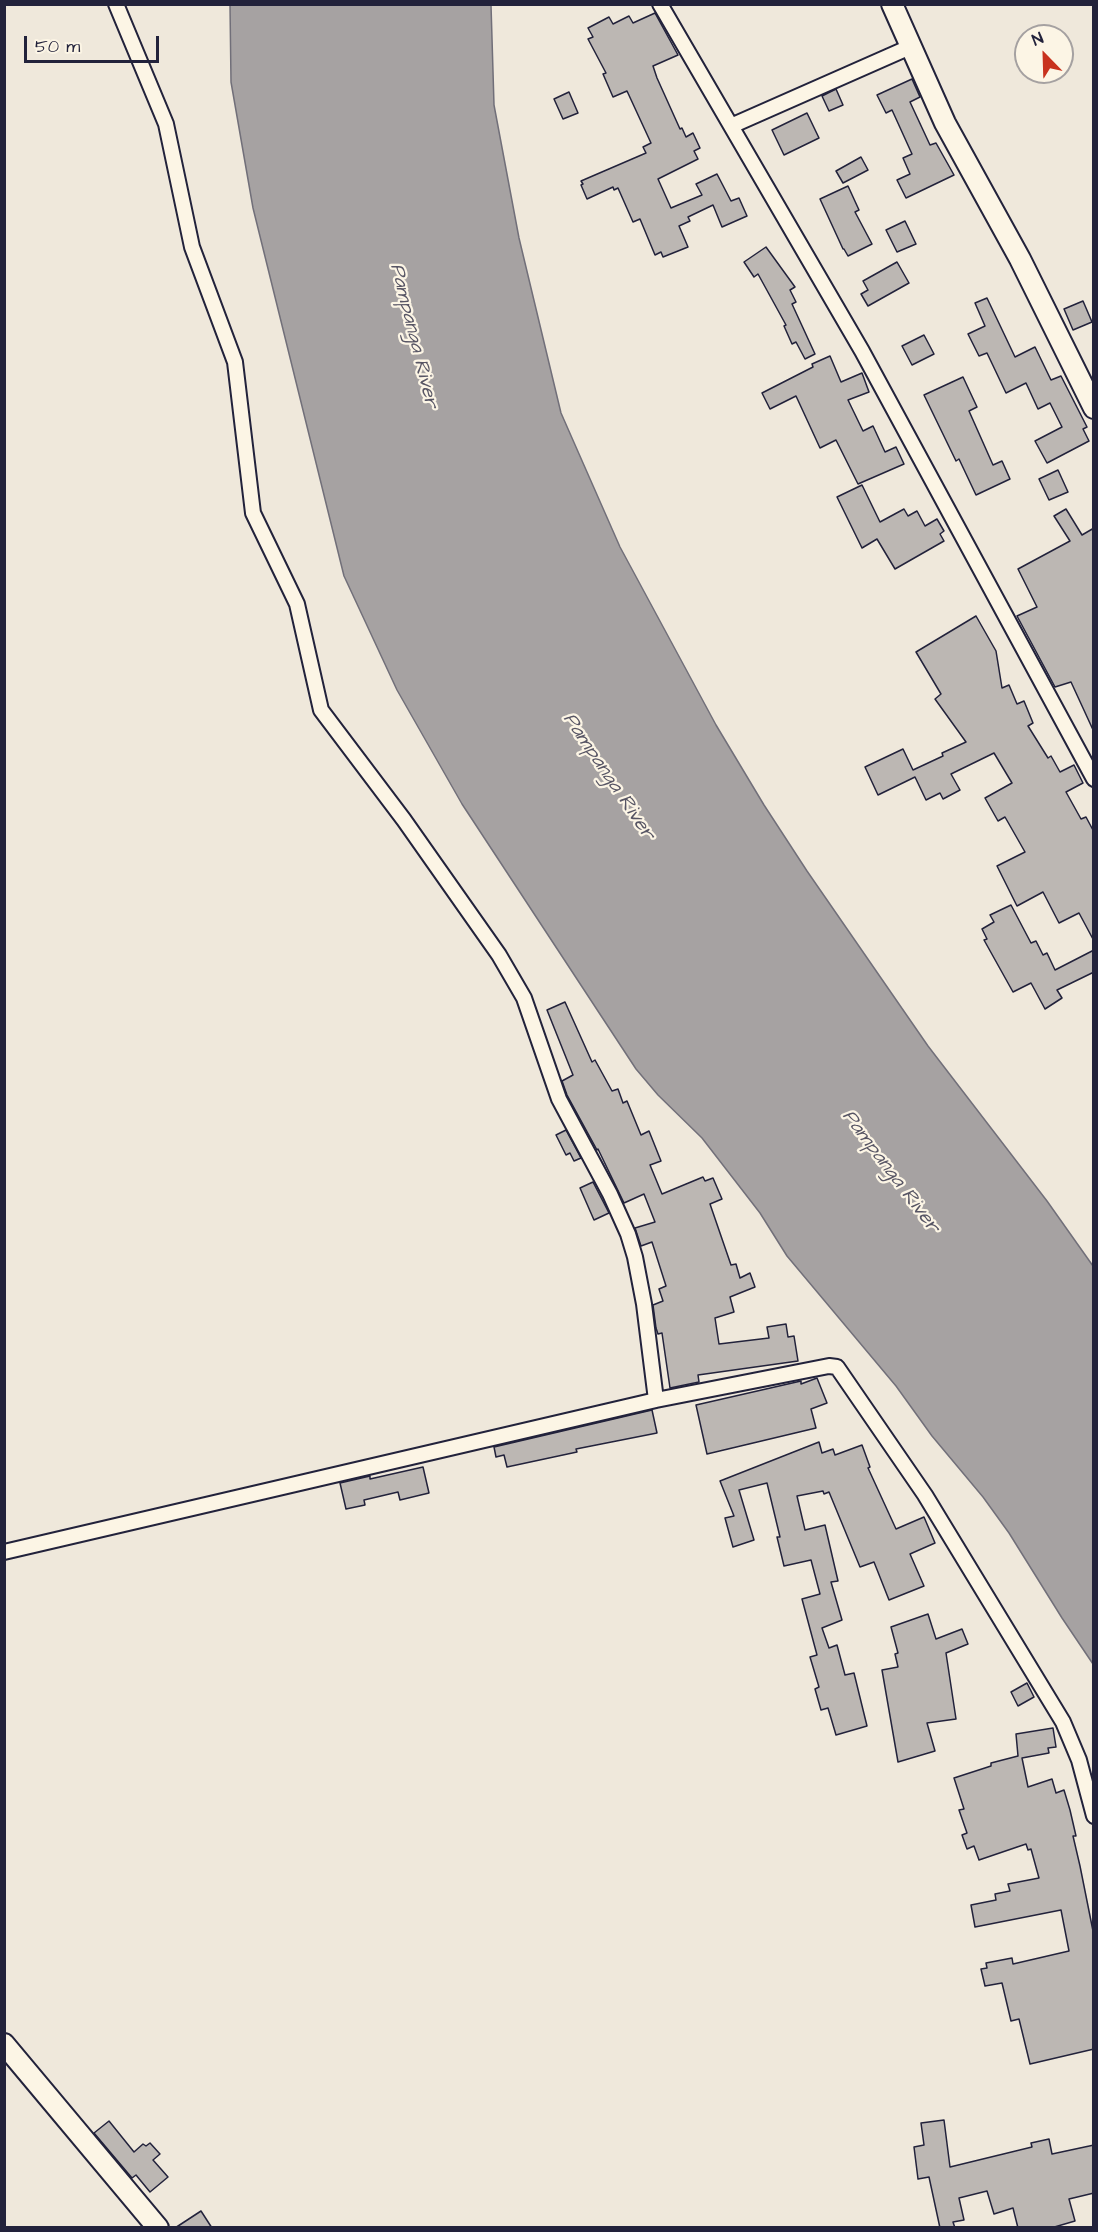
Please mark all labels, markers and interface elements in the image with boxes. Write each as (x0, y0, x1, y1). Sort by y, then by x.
scale bar (27, 24, 162, 62)
north arrow (1014, 24, 1074, 84)
text: N (1029, 27, 1047, 51)
text: 50 m (35, 34, 80, 59)
water label: Pampanga River (383, 261, 443, 411)
water label: Pampanga River (557, 709, 659, 845)
water label: Pampanga River (836, 1106, 944, 1238)

